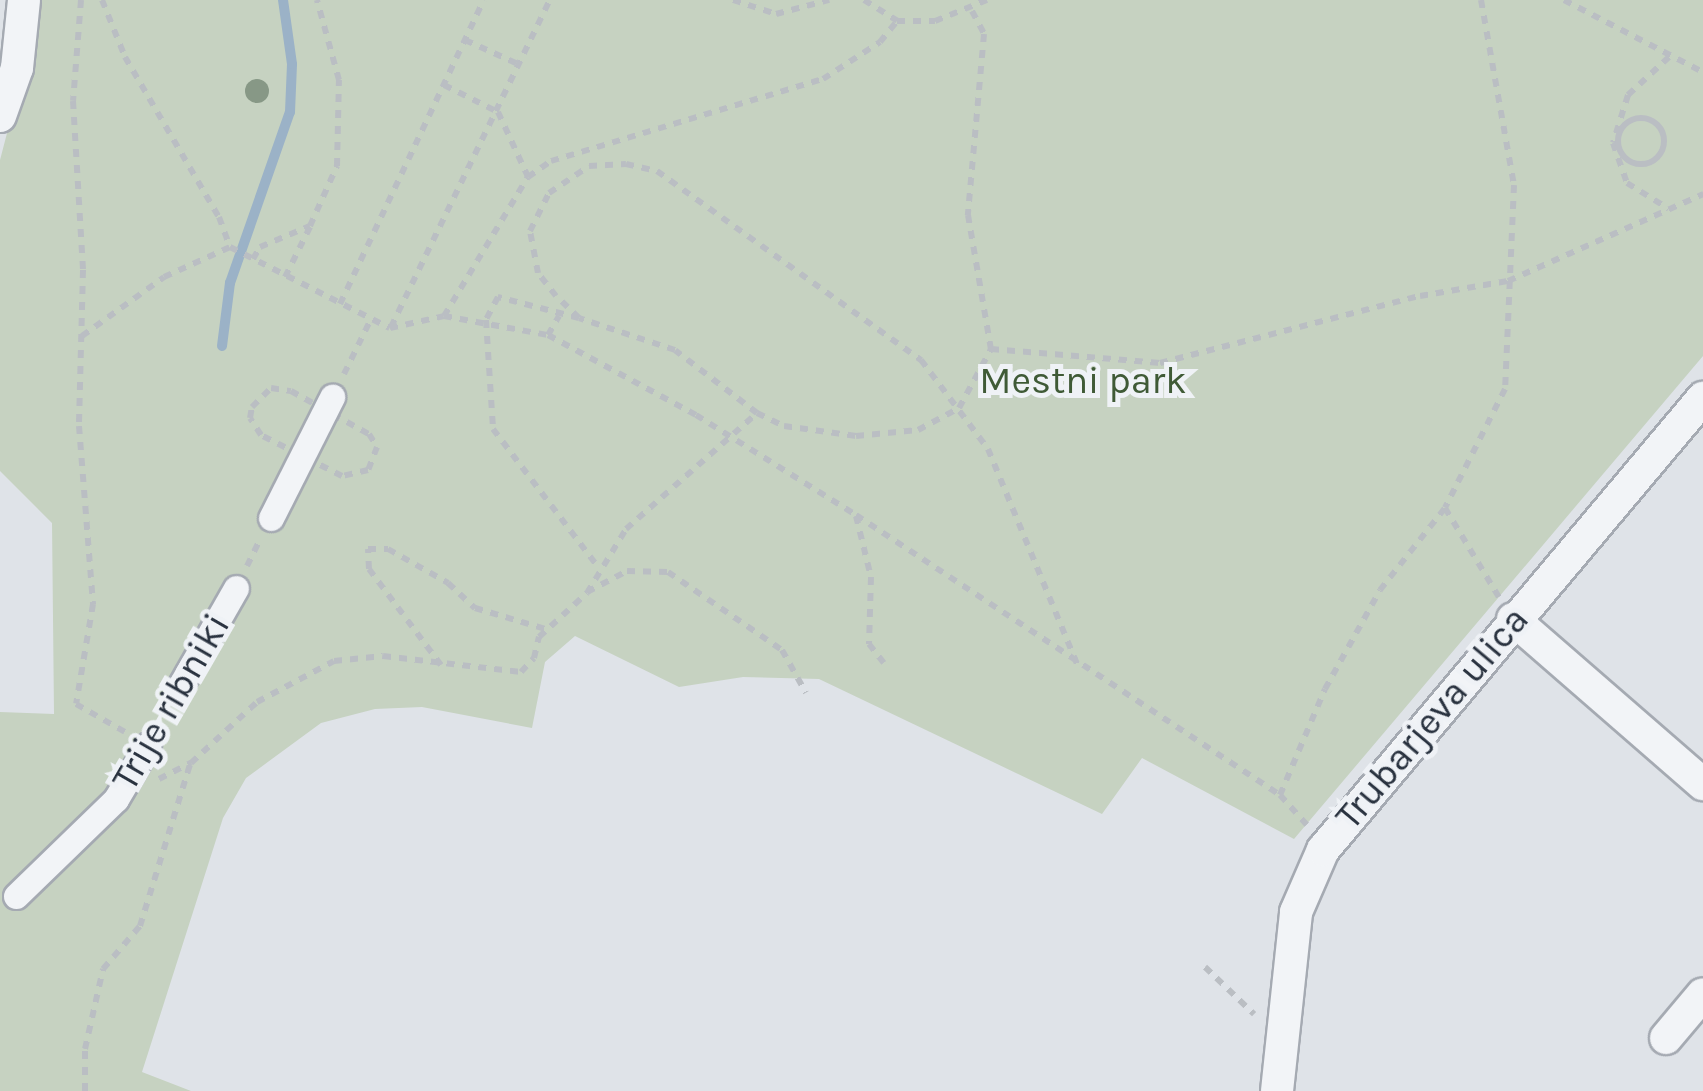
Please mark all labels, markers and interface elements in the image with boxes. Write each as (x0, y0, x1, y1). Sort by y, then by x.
park label: Mestni park (979, 358, 1187, 404)
street label: Trubarjeva ulica (1326, 598, 1538, 838)
street label: Trije ribniki (102, 606, 240, 798)

